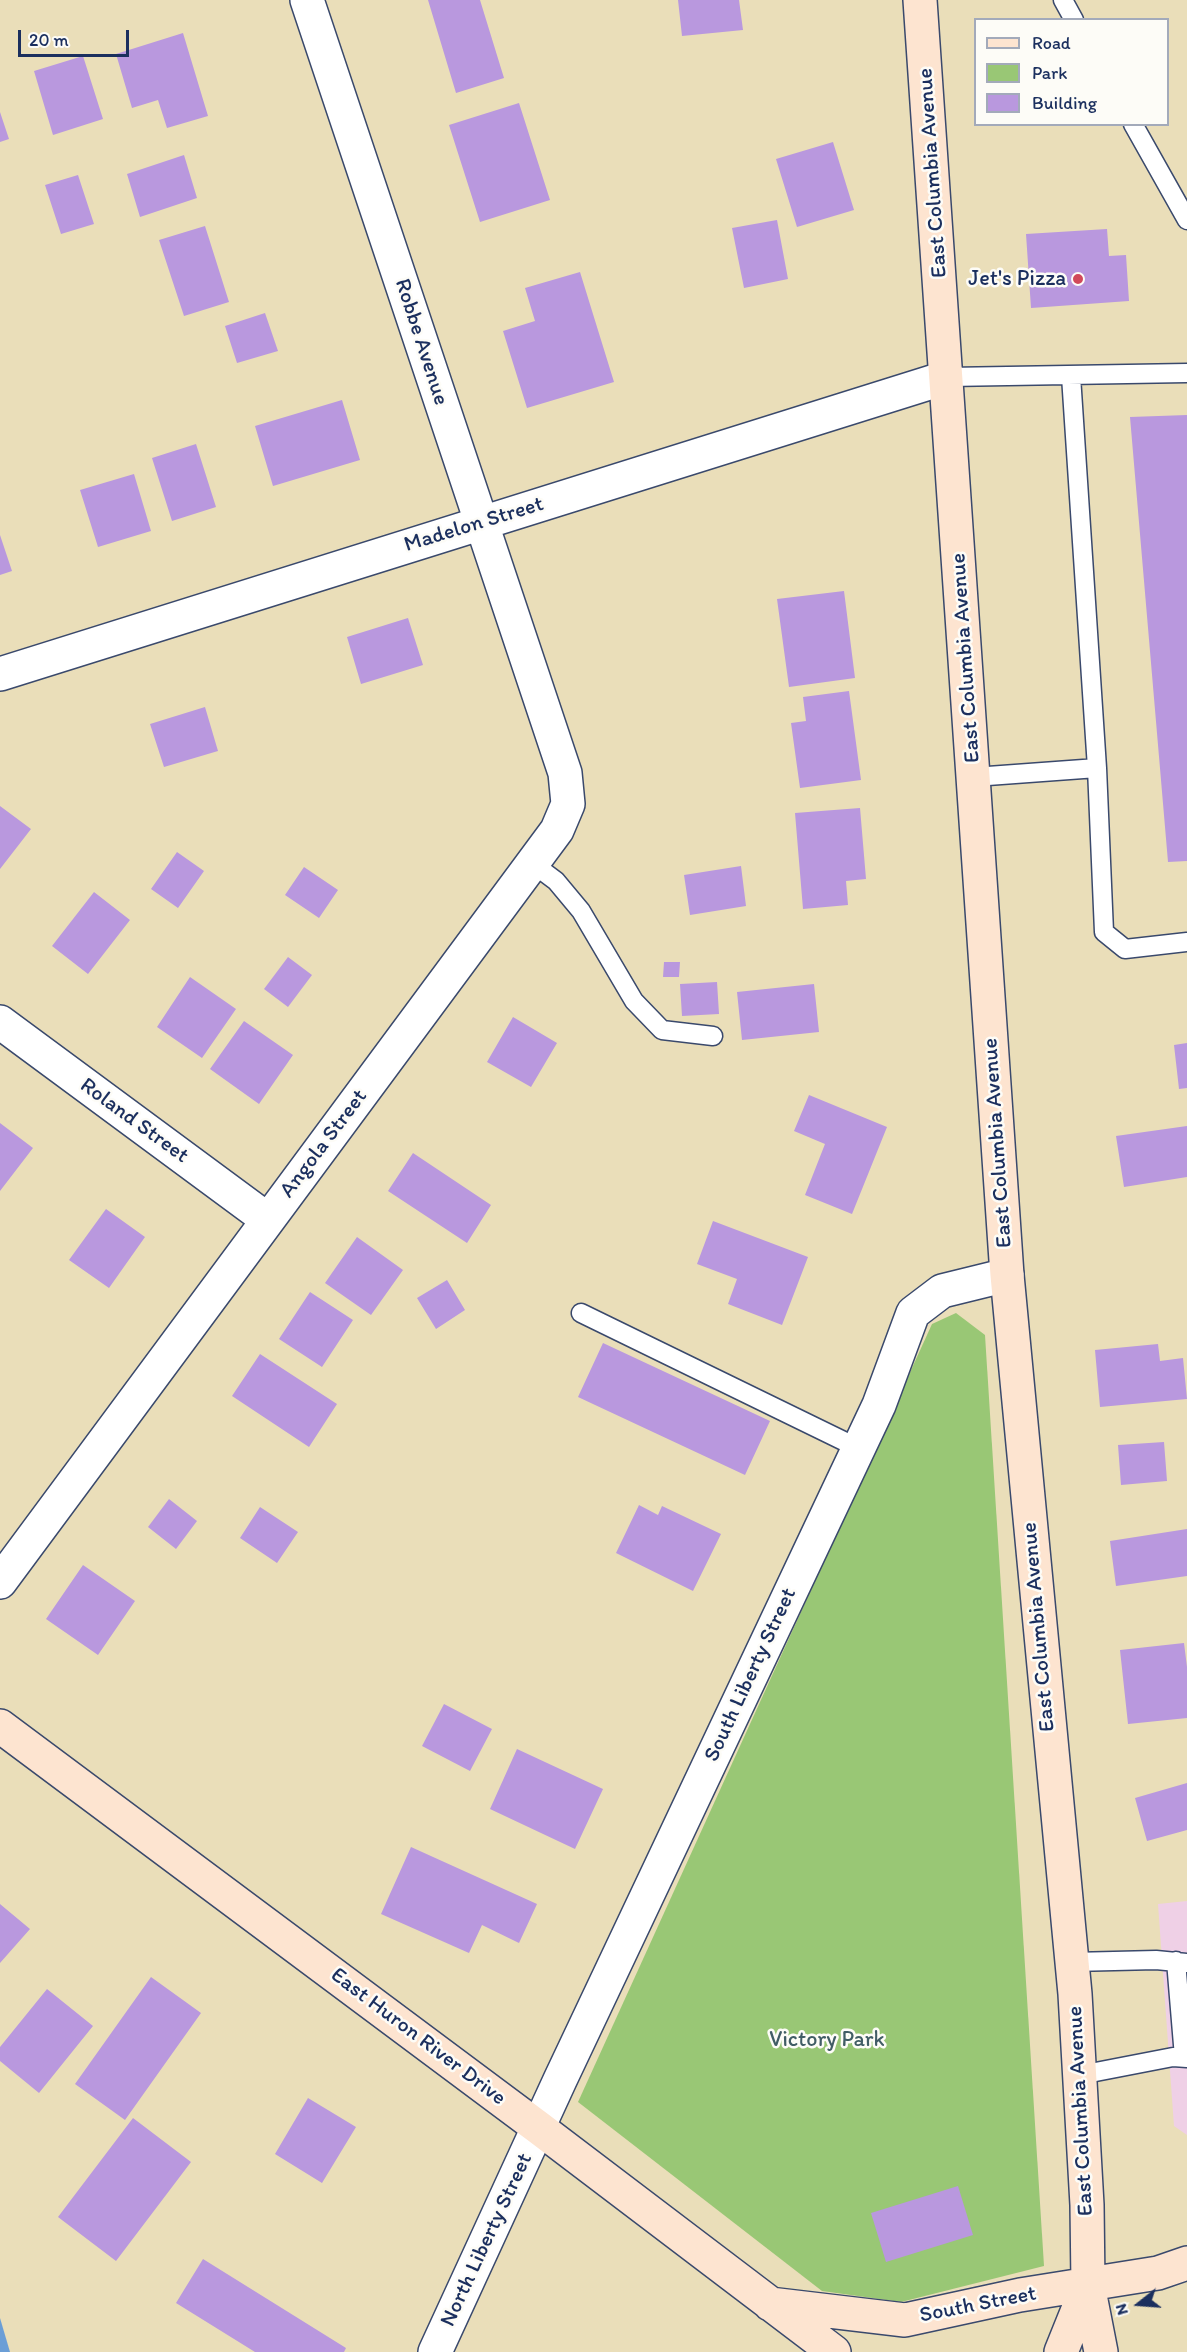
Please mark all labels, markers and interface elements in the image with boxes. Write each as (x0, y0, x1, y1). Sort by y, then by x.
scale bar (21, 18, 132, 56)
legend (974, 18, 1169, 126)
text: 20 m (29, 29, 69, 51)
text: Road (1032, 32, 1071, 54)
text: Park (1032, 62, 1067, 84)
street label: East Columbia Avenue (912, 67, 954, 279)
text: Building (1032, 92, 1097, 114)
place label: Jet's Pizza (968, 266, 1066, 292)
marker: Jet's Pizza (1071, 272, 1085, 286)
street label: Robbe Avenue (388, 275, 454, 409)
street label: Madelon Street (401, 491, 547, 559)
street label: East Columbia Avenue (945, 552, 987, 764)
street label: East Columbia Avenue (977, 1037, 1019, 1249)
street label: Roland Street (74, 1073, 194, 1169)
street label: Angola Street (275, 1085, 373, 1203)
street label: East Columbia Avenue (1017, 1521, 1061, 1733)
street label: South Liberty Street (699, 1584, 803, 1766)
street label: East Huron River Drive (325, 1962, 511, 2112)
street label: East Columbia Avenue (1062, 2005, 1100, 2217)
park label: Victory Park (769, 2027, 885, 2053)
street label: North Liberty Street (435, 2149, 539, 2331)
north arrow (1109, 2274, 1169, 2334)
street label: South Street (917, 2281, 1039, 2329)
text: N (1111, 2301, 1132, 2317)

